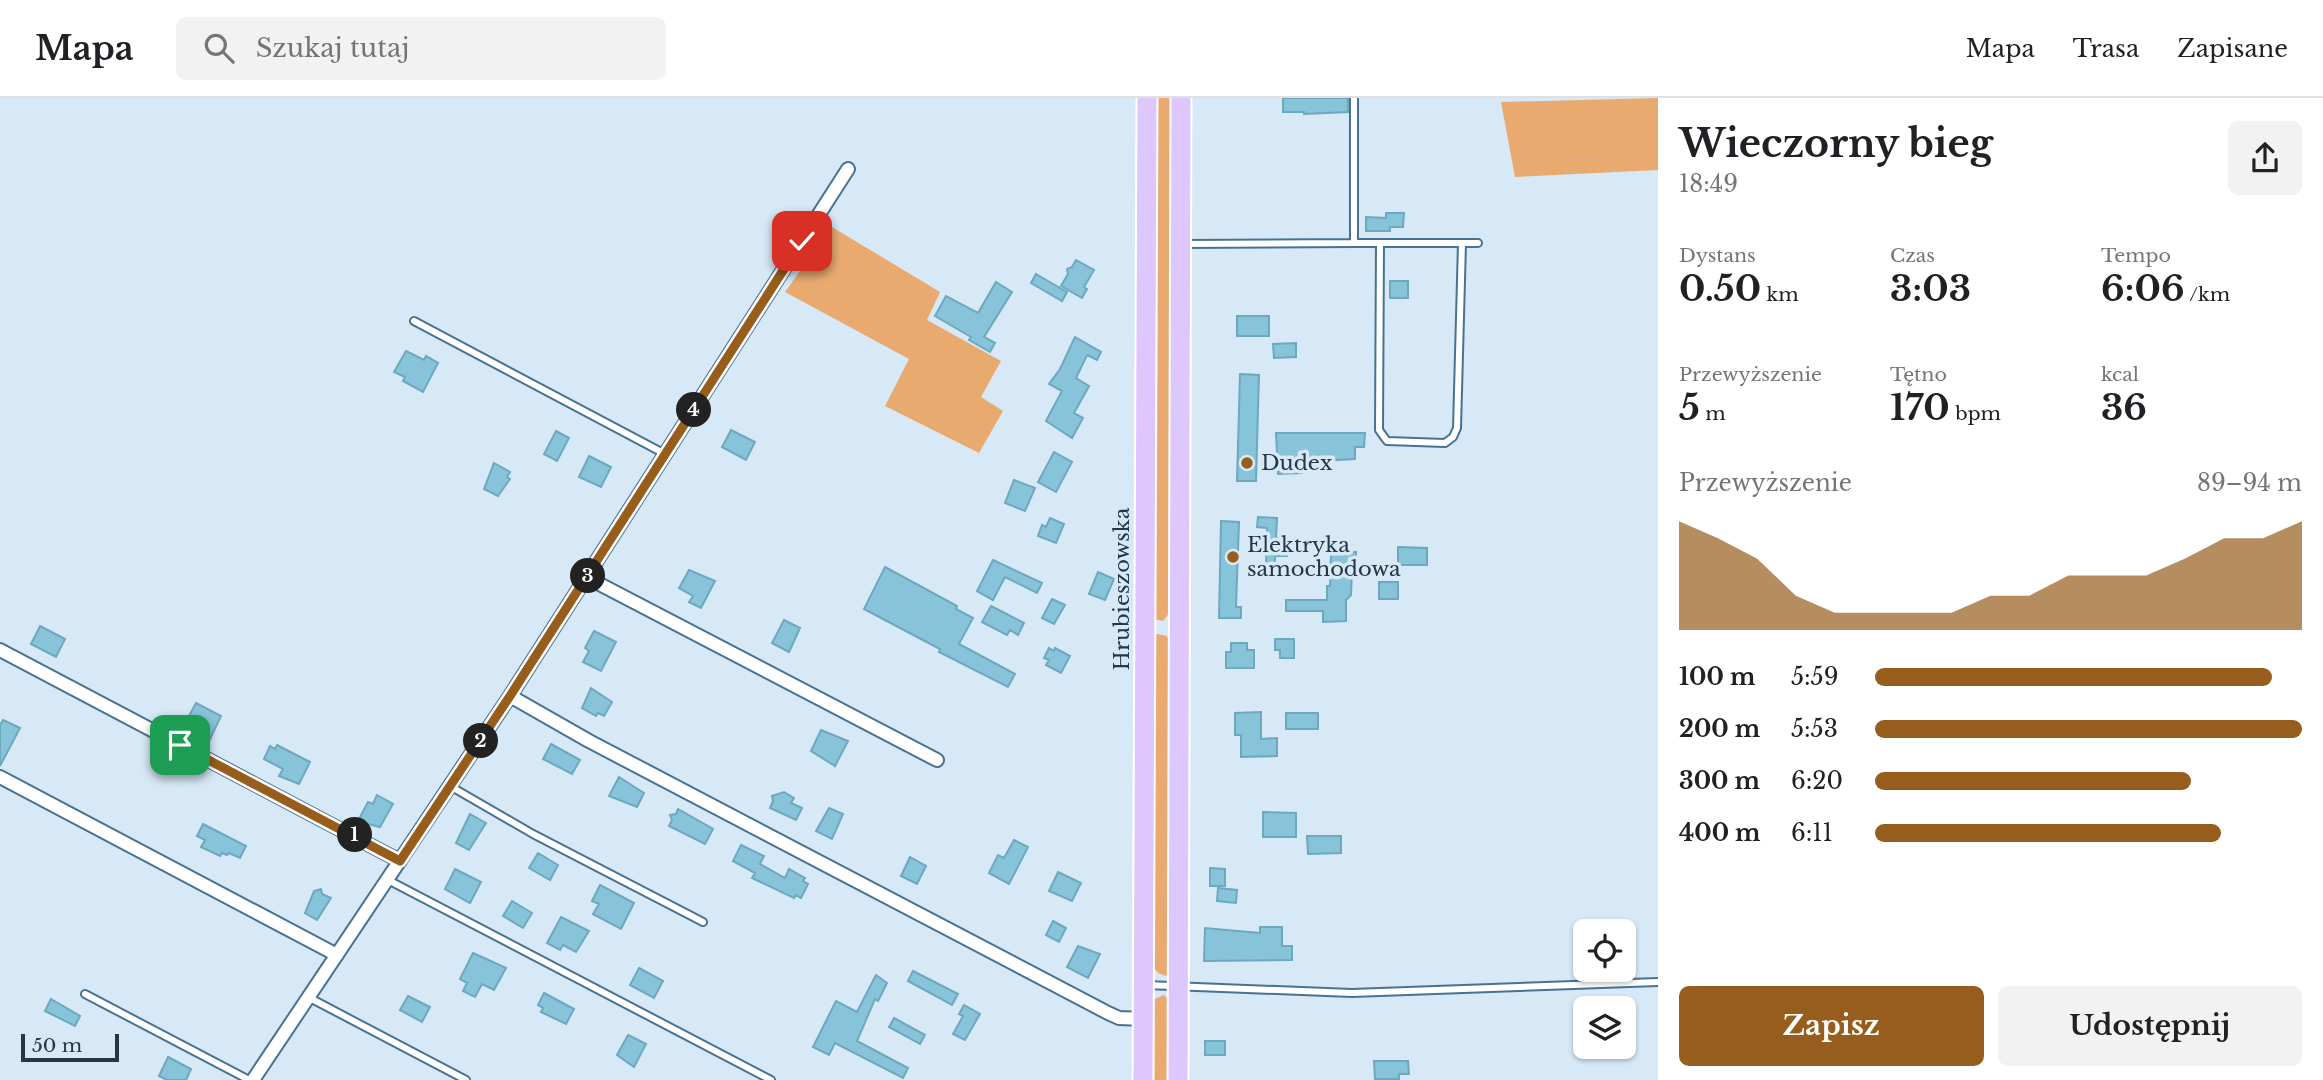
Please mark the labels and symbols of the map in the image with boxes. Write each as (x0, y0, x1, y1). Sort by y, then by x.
pin (772, 211, 832, 271)
pin: 4 (676, 392, 712, 428)
place label: Dudex (1261, 450, 1333, 476)
marker: Dudex (1239, 455, 1255, 471)
street label: Hrubieszowska (1109, 507, 1135, 670)
place label: Elektryka samochodowa (1247, 532, 1401, 582)
marker: Elektryka samochodowa (1225, 549, 1241, 565)
pin: 3 (570, 559, 606, 594)
pin (150, 715, 210, 775)
pin: 2 (463, 724, 498, 758)
pin: 1 (338, 818, 372, 852)
scale bar (21, 1031, 119, 1063)

